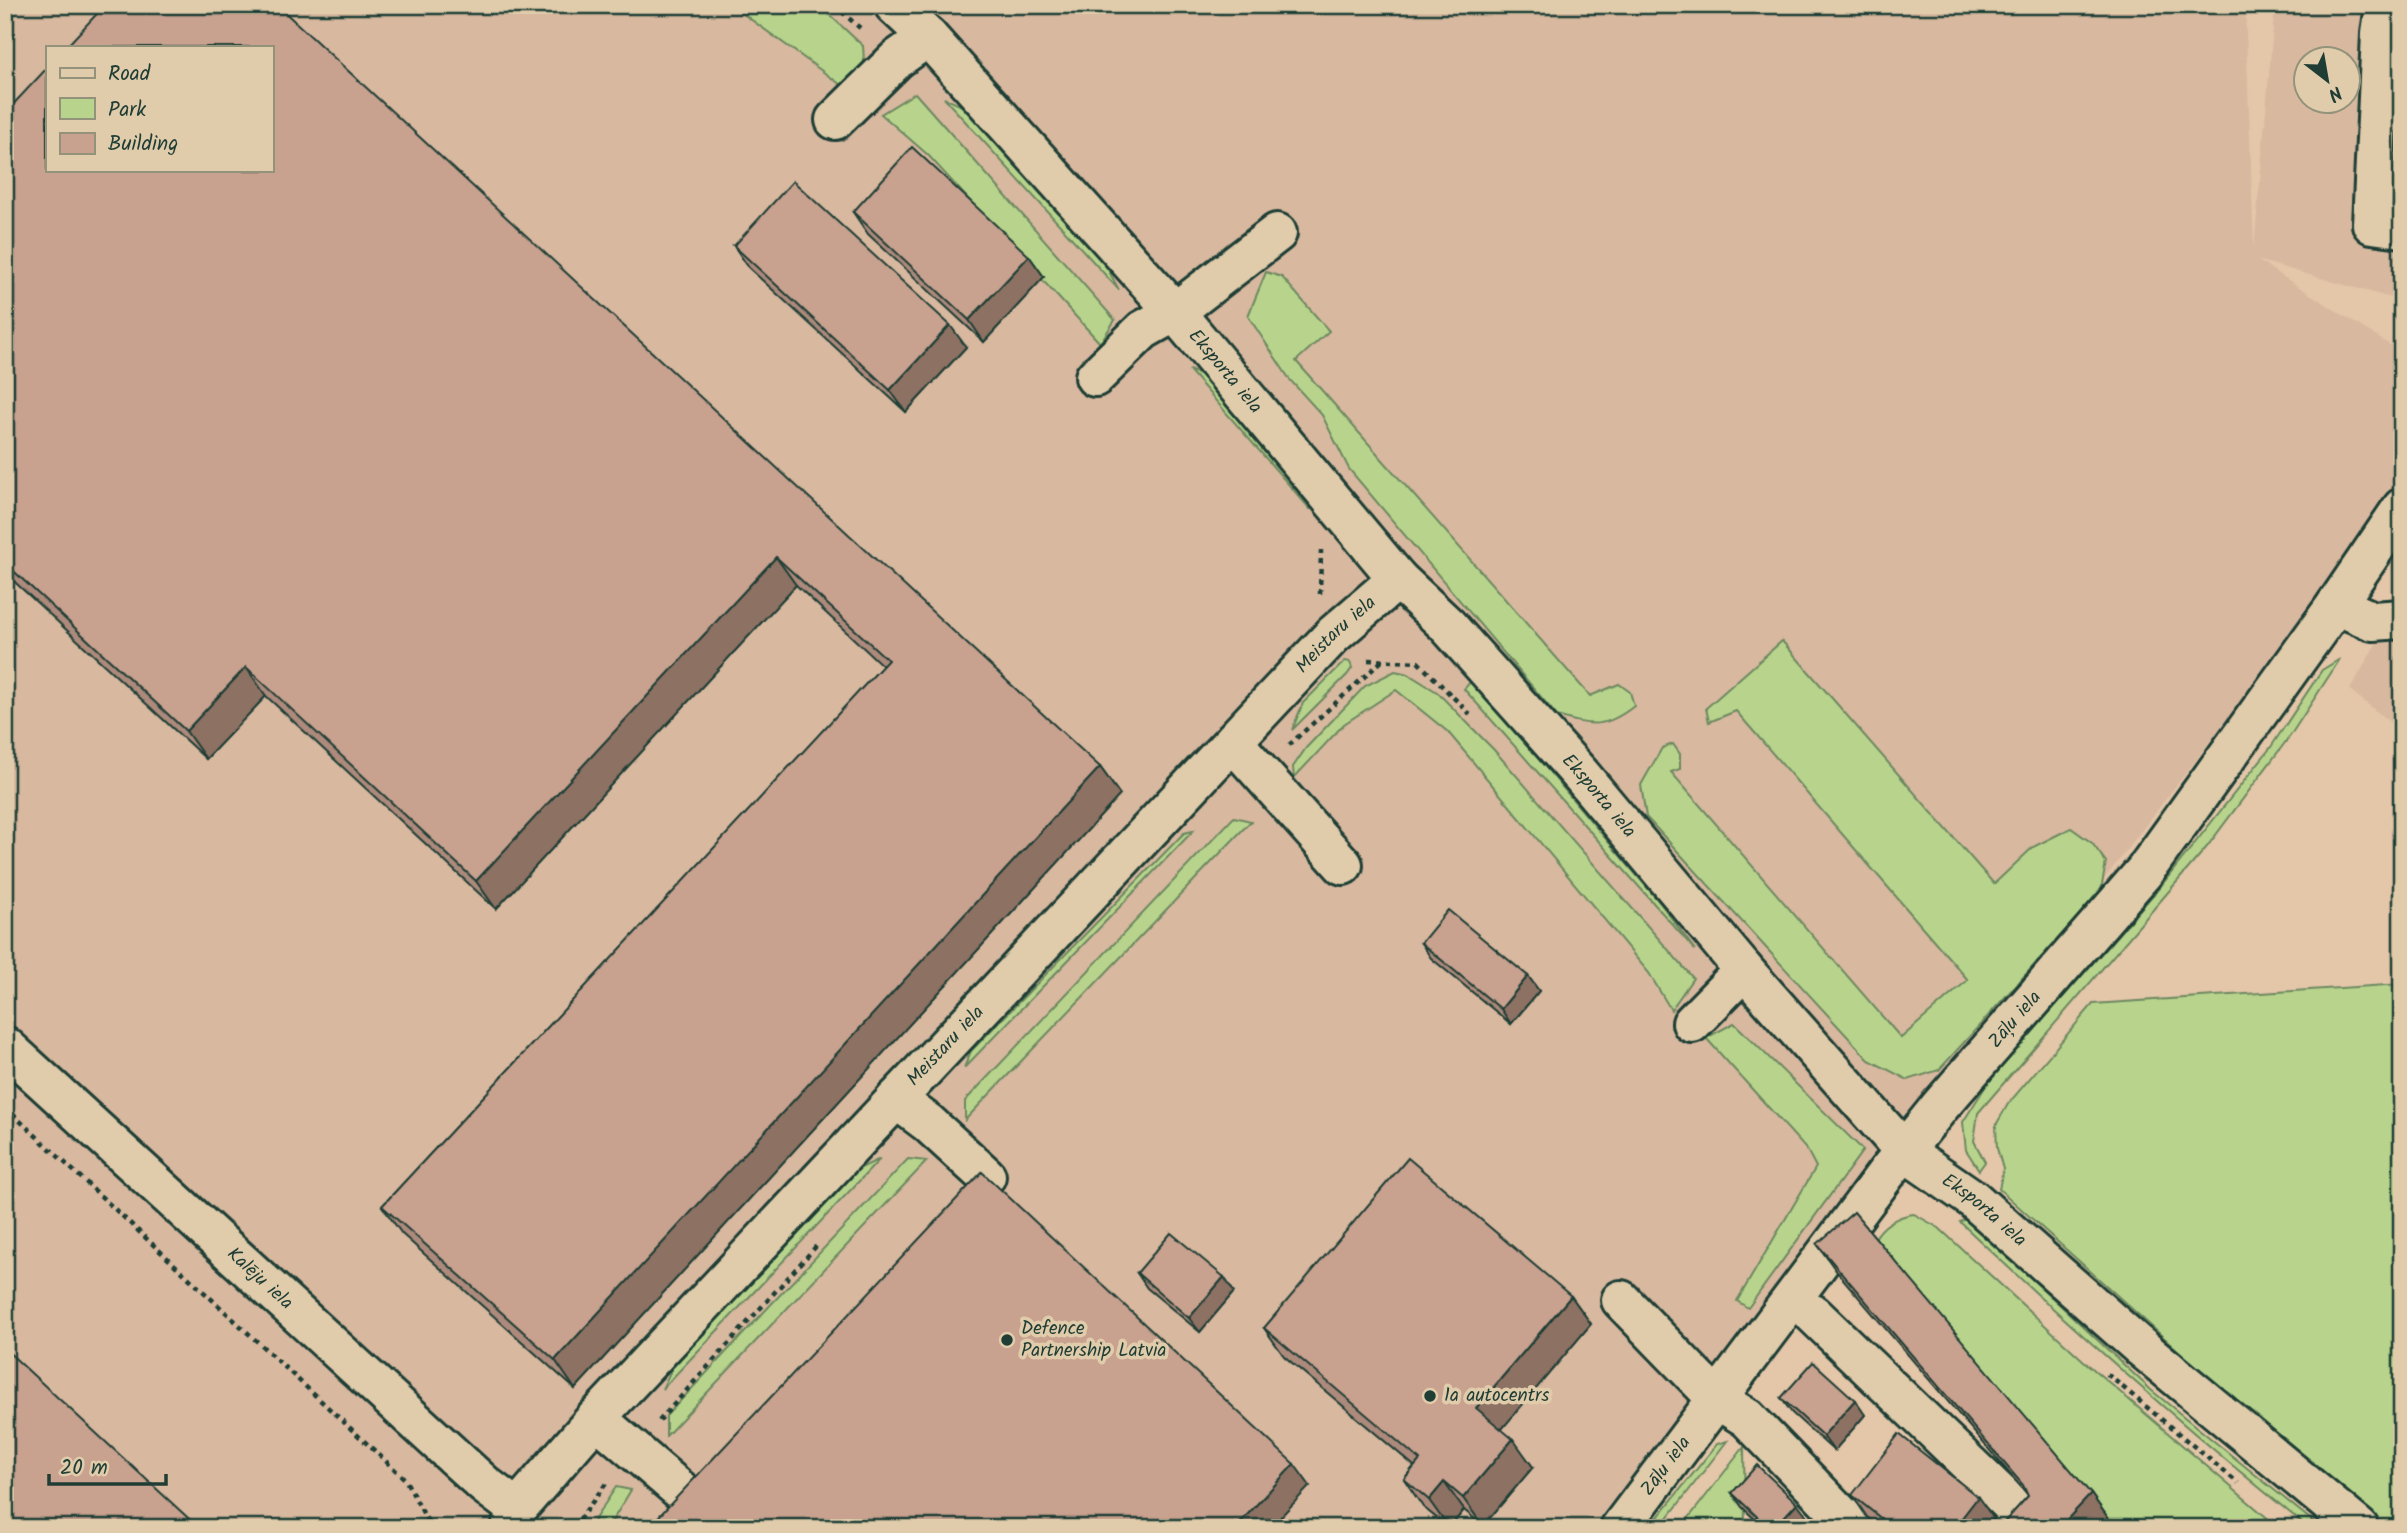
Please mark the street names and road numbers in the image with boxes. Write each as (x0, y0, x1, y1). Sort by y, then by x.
street label: Eksporta iela (1180, 323, 1269, 421)
street label: Meistaru iela (1289, 589, 1383, 681)
street label: Eksporta iela (1554, 747, 1643, 845)
street label: Zāļu iela (1981, 984, 2049, 1056)
street label: Meistaru iela (900, 999, 992, 1094)
street label: Eksporta iela (1935, 1166, 2033, 1255)
street label: Kalēju iela (219, 1240, 300, 1317)
street label: Zāļu iela (1634, 1430, 1699, 1503)

